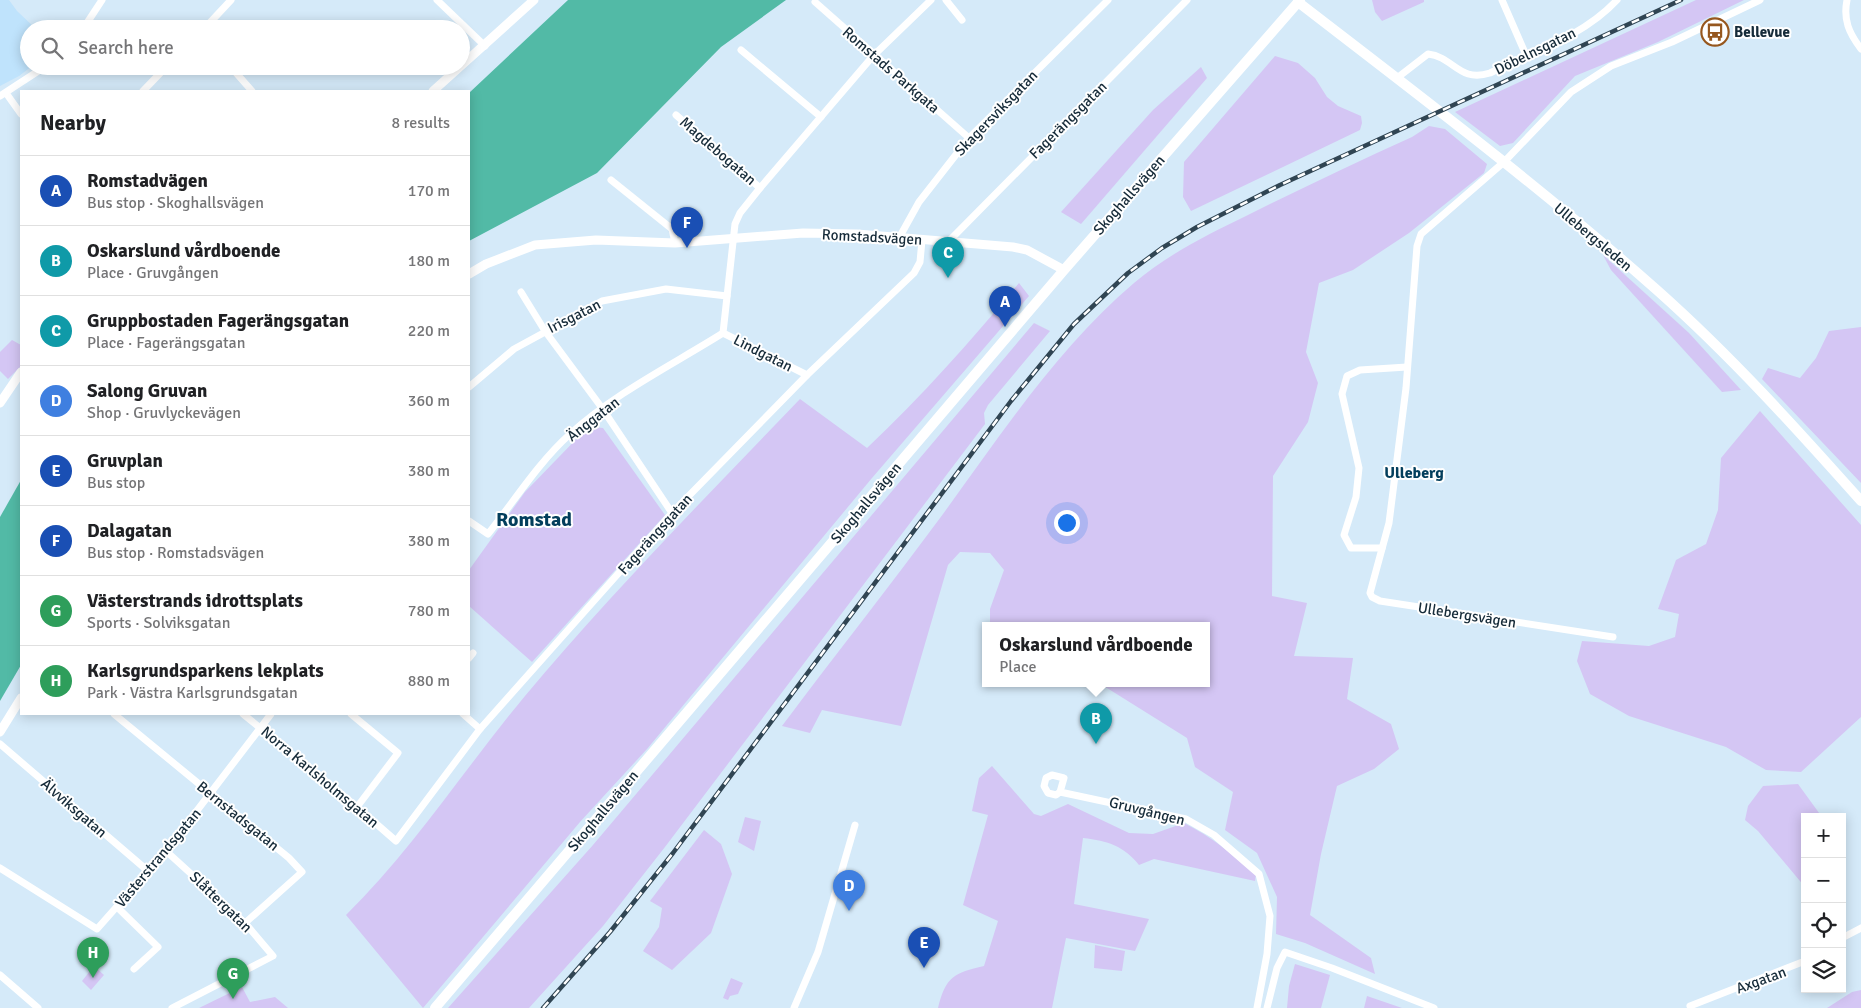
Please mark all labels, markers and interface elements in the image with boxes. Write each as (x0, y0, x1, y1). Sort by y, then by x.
bus stop icon: Bellevue (1700, 17, 1730, 47)
search box (20, 20, 470, 75)
street label: Romstads Parkgata (839, 23, 943, 117)
place label: Bellevue (1734, 23, 1790, 41)
street label: Döbelnsgatan (1491, 24, 1579, 78)
icon: search (38, 34, 66, 62)
text: Search here (78, 36, 174, 60)
street label: Skagersviksgatan (951, 66, 1041, 160)
street label: Fagerängsgatan (1025, 77, 1111, 163)
text: Nearby (40, 110, 106, 136)
text: 8 results (391, 113, 450, 133)
street label: Magdebogatan (676, 113, 760, 189)
street label: Skoghallsvägen (1089, 151, 1169, 239)
text: Romstadvägen (87, 169, 208, 193)
text: A (51, 181, 61, 201)
text: 170 m (408, 181, 450, 201)
text: Bus stop · Skoghallsvägen (87, 193, 264, 213)
street label: Ullebergsleden (1550, 199, 1636, 275)
pin: F (671, 207, 703, 248)
street label: Romstadsvägen (821, 225, 923, 249)
pin: C (932, 237, 964, 278)
text: Oskarslund vårdboende (87, 239, 281, 263)
text: B (51, 251, 61, 271)
text: 180 m (408, 251, 450, 271)
text: Place · Gruvgången (87, 263, 219, 283)
pin: A (989, 286, 1021, 327)
street label: Irisgatan (544, 295, 604, 337)
text: Gruppbostaden Fagerängsgatan (87, 309, 349, 333)
text: C (51, 321, 61, 341)
text: 220 m (408, 321, 450, 341)
street label: Lindgatan (730, 330, 796, 376)
text: Place · Fagerängsgatan (87, 333, 245, 353)
text: Salong Gruvan (87, 379, 207, 403)
text: D (51, 391, 61, 411)
text: 360 m (408, 391, 450, 411)
street label: Änggatan (563, 393, 623, 445)
text: Shop · Gruvlyckevägen (87, 403, 241, 423)
text: Gruvplan (87, 449, 163, 473)
street label: Skoghallsvägen (827, 459, 905, 547)
text: E (51, 461, 61, 481)
text: 380 m (408, 461, 450, 481)
district label: Ulleberg (1384, 463, 1444, 483)
text: Bus stop (87, 473, 145, 493)
street label: Fagerängsgatan (614, 490, 696, 578)
district label: Romstad (496, 507, 572, 532)
your location (1054, 510, 1080, 536)
text: Dalagatan (87, 519, 172, 543)
text: F (52, 531, 60, 551)
text: 380 m (408, 531, 450, 551)
text: Bus stop · Romstadsvägen (87, 543, 264, 563)
text: Västerstrands idrottsplats (87, 589, 303, 613)
street label: Ullebergsvägen (1417, 598, 1517, 632)
text: G (51, 601, 61, 621)
text: 780 m (408, 601, 450, 621)
text: Sports · Solviksgatan (87, 613, 230, 633)
popup (982, 622, 1210, 687)
text: Oskarslund vårdboende (999, 633, 1193, 657)
text: Place (999, 657, 1037, 677)
text: Karlsgrundsparkens lekplats (87, 659, 324, 683)
text: H (51, 671, 61, 691)
text: 880 m (408, 671, 450, 691)
text: Park · Västra Karlsgrundsgatan (87, 683, 298, 703)
pin: B (1080, 703, 1112, 744)
street label: Norra Karlsholmsgatan (257, 722, 383, 832)
street label: Skoghallsvägen (564, 767, 642, 855)
street label: Älvviksgatan (37, 775, 111, 841)
street label: Bernstadsgatan (193, 777, 283, 855)
street label: Gruvgången (1107, 793, 1187, 829)
street label: Västerstrandsgatan (111, 805, 205, 911)
map controls (1801, 813, 1846, 993)
button: + (1801, 813, 1846, 858)
button: − (1801, 858, 1846, 903)
street label: Slåttergatan (186, 868, 256, 936)
pin: D (833, 870, 865, 911)
button: locate (1801, 903, 1846, 948)
pin: E (908, 927, 940, 968)
pin: H (77, 937, 109, 978)
button: layers (1801, 948, 1846, 993)
pin: G (217, 958, 249, 999)
street label: Axgatan (1733, 963, 1789, 997)

